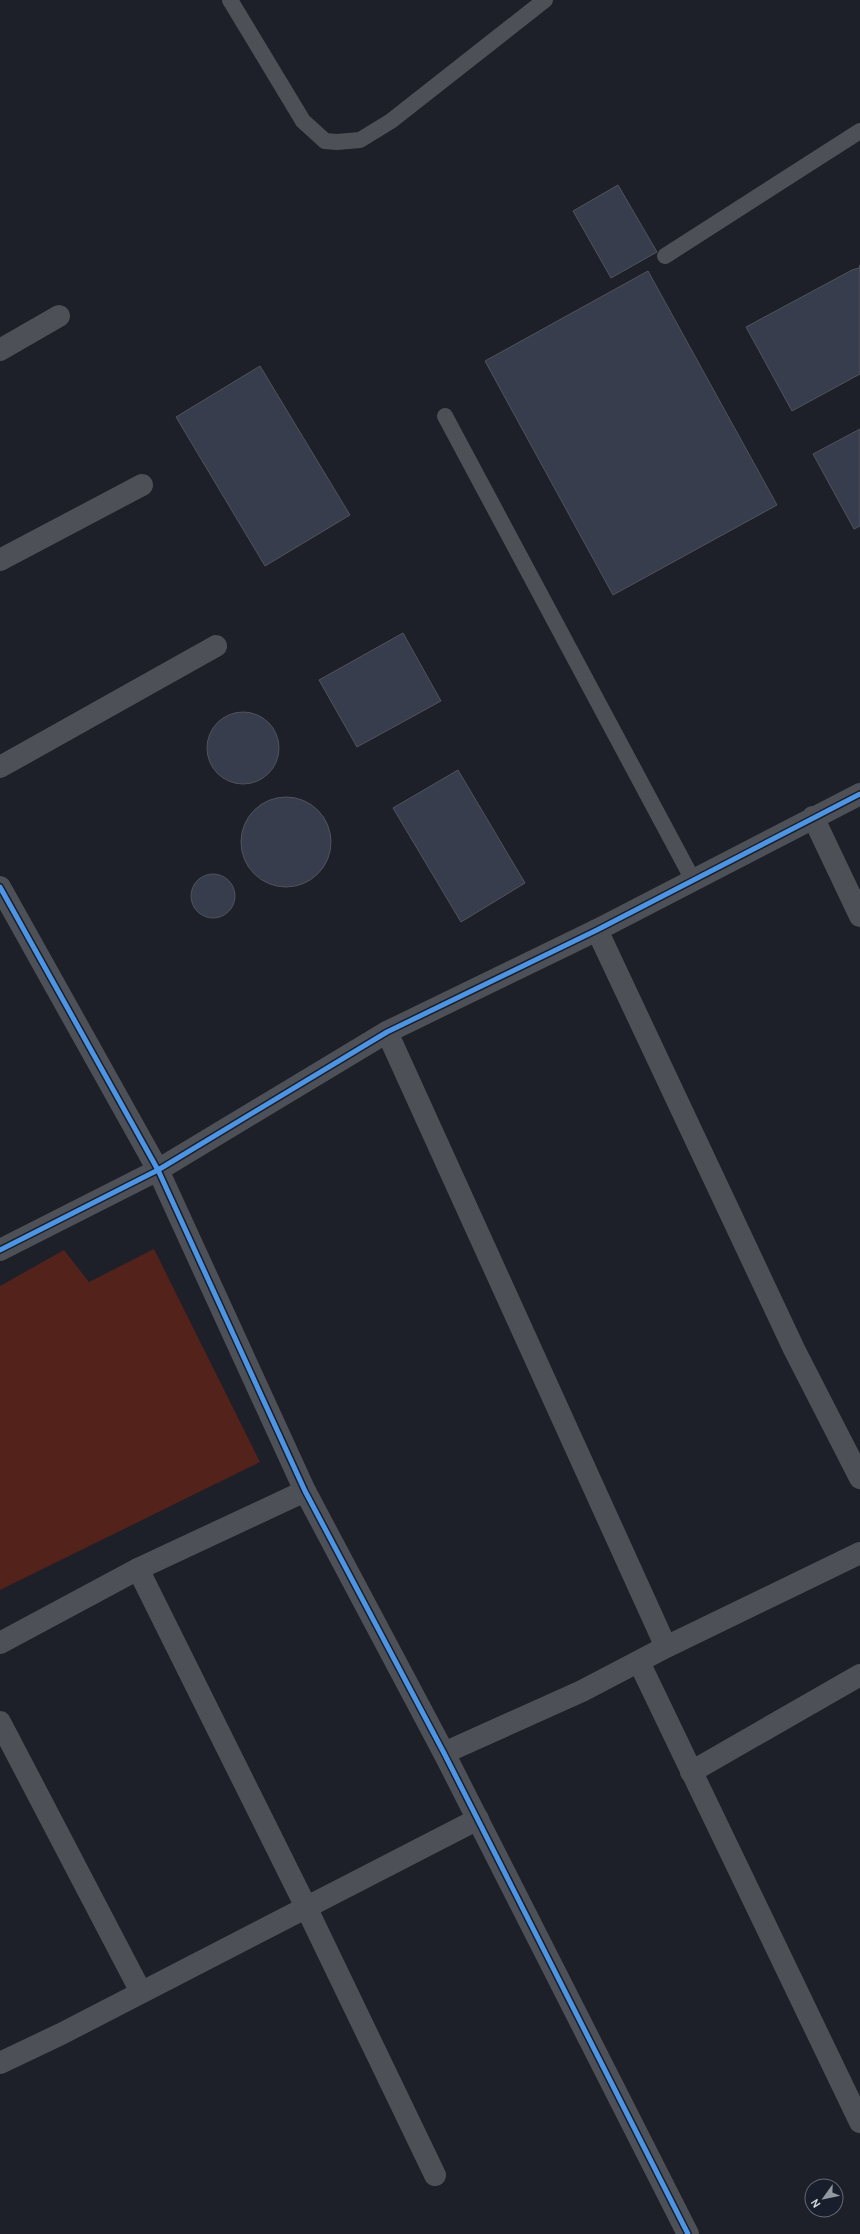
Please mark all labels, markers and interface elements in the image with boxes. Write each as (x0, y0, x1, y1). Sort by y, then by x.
north arrow (804, 2178, 844, 2218)
text: N (808, 2196, 824, 2211)

